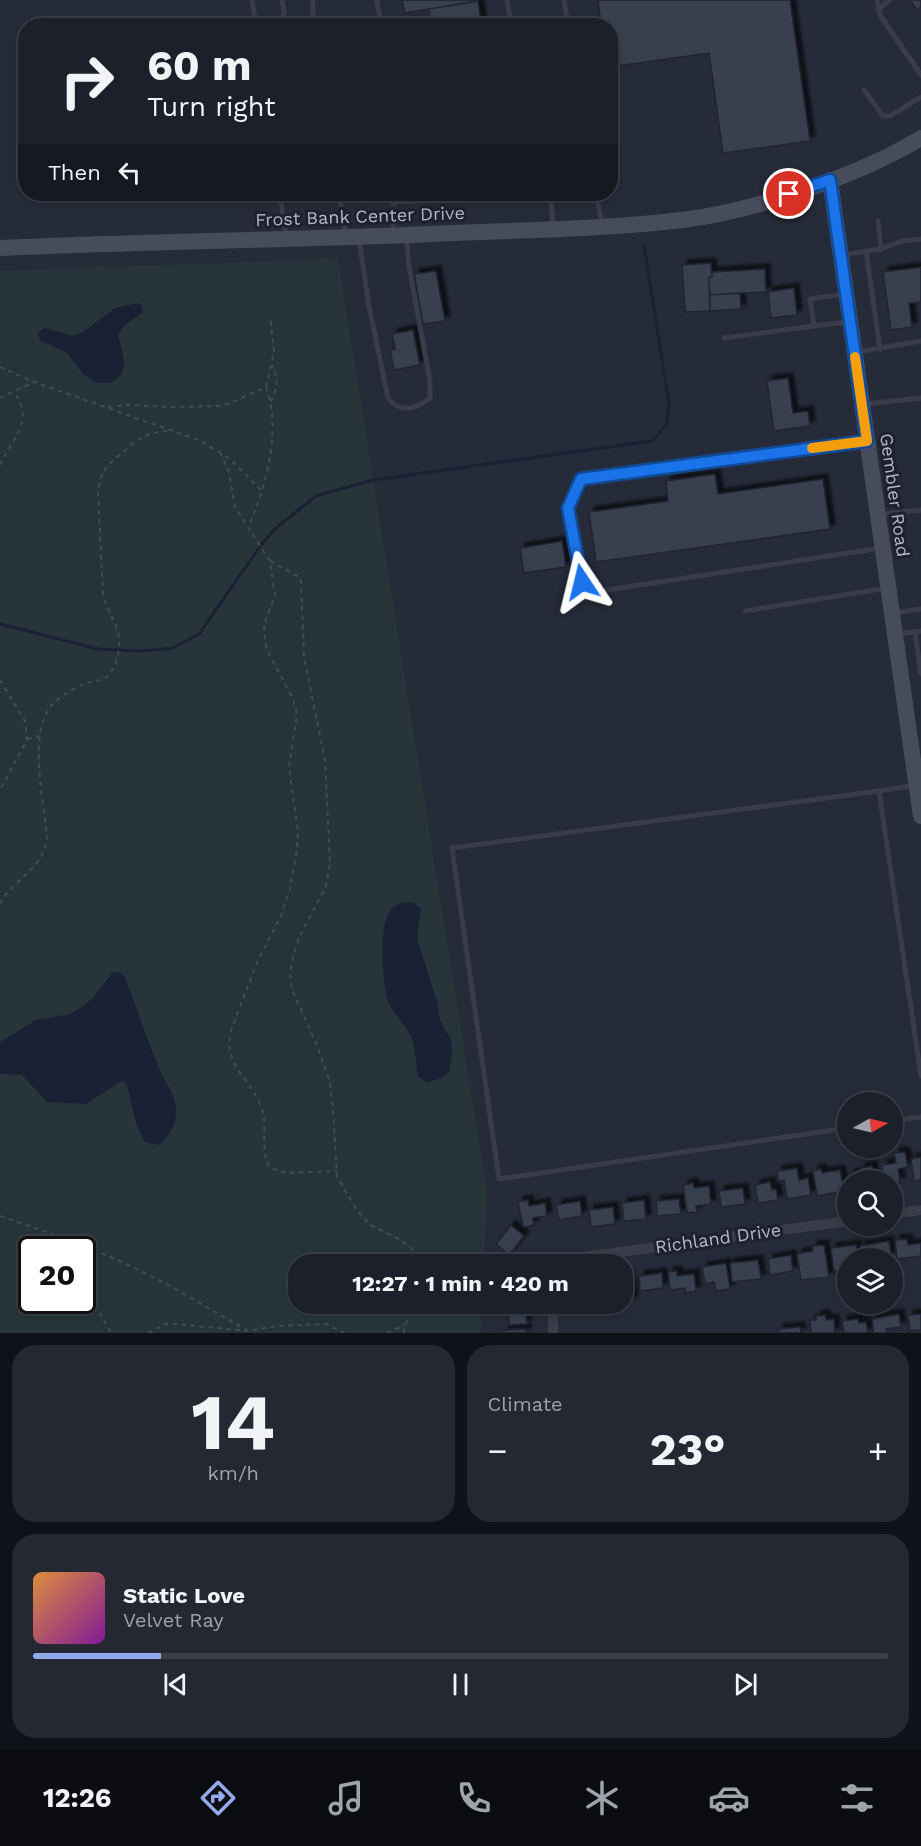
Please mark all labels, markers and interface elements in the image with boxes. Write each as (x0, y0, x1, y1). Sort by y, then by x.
text: 60 m (147, 41, 251, 90)
icon: right (48, 42, 126, 120)
text: Turn right (147, 91, 276, 123)
icon: left (113, 156, 146, 189)
text: Then (48, 160, 101, 185)
pin (763, 168, 814, 219)
icon: arrive (772, 177, 805, 210)
street label: Frost Bank Center Drive (255, 202, 465, 230)
street label: Gembler Road (876, 432, 914, 558)
position arrow (550, 550, 614, 614)
north arrow (837, 1092, 903, 1158)
map controls (837, 1092, 903, 1314)
button: search (837, 1170, 903, 1236)
street label: Richland Drive (654, 1219, 782, 1257)
speed limit sign: 20 (18, 1236, 96, 1314)
button: layers (837, 1248, 903, 1314)
text: 12:27 · 1 min · 420 m (352, 1271, 569, 1296)
text: 14 (191, 1376, 275, 1468)
text: Climate (488, 1392, 563, 1416)
text: 23° (650, 1423, 726, 1476)
text: − (488, 1431, 507, 1470)
text: + (868, 1431, 888, 1470)
text: km/h (207, 1461, 259, 1485)
text: Static Love (123, 1583, 245, 1608)
text: Velvet Ray (123, 1608, 224, 1632)
icon: previous (159, 1668, 192, 1701)
icon: pause (444, 1668, 477, 1701)
icon: next (729, 1668, 762, 1701)
icon: directions (197, 1777, 239, 1819)
icon: music (325, 1777, 367, 1819)
icon: phone (453, 1777, 495, 1819)
icon: climate (581, 1777, 623, 1819)
icon: car (708, 1777, 750, 1819)
icon: filters (836, 1777, 878, 1819)
text: 12:26 (43, 1782, 111, 1814)

